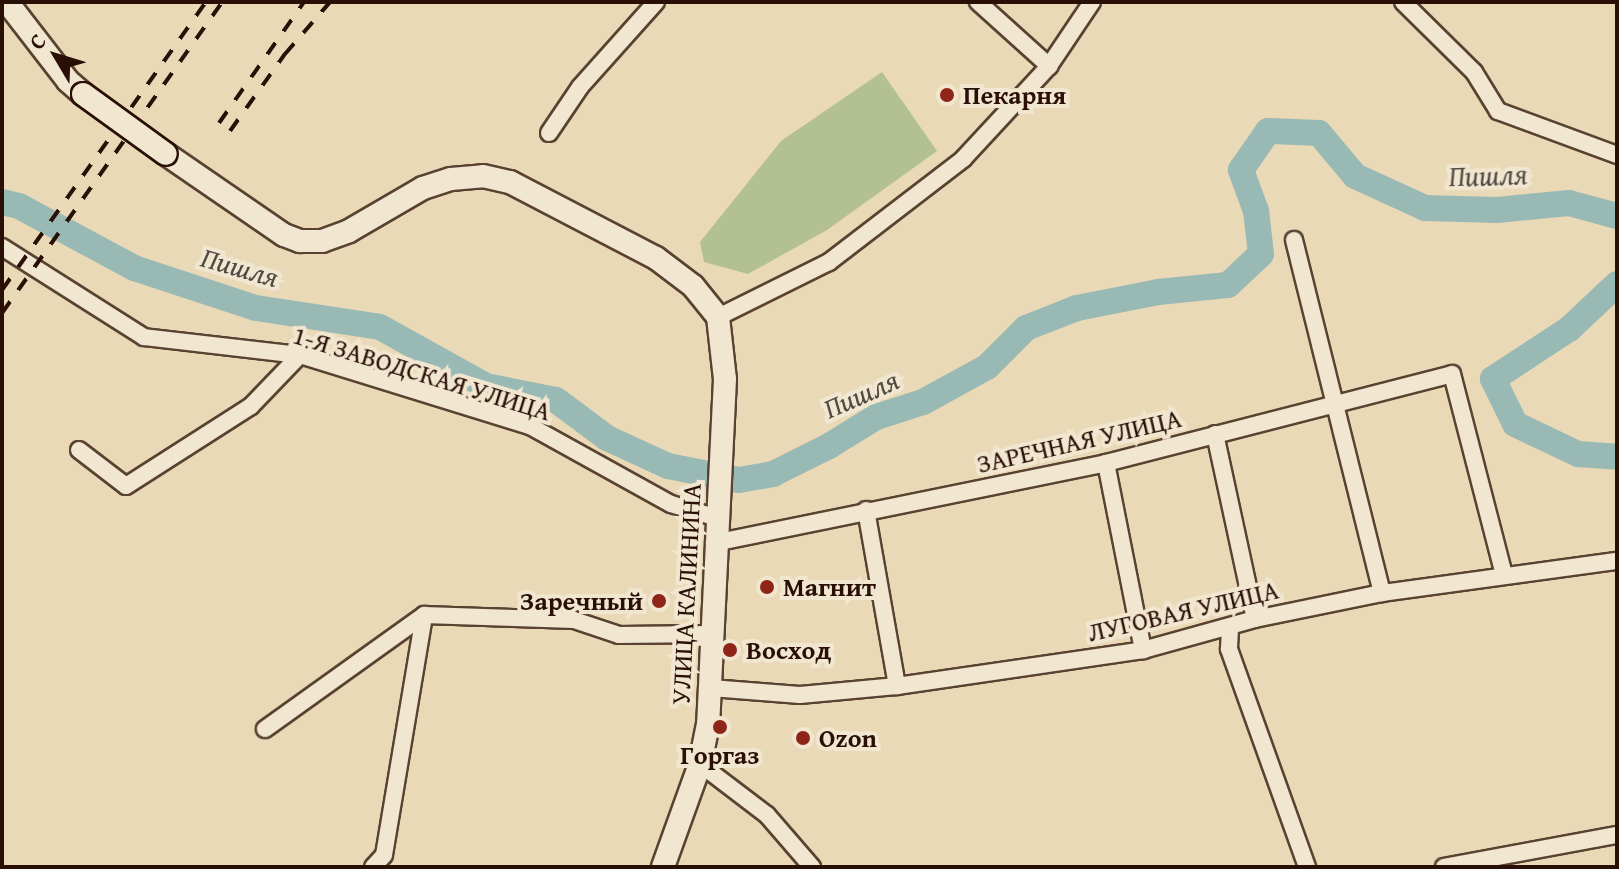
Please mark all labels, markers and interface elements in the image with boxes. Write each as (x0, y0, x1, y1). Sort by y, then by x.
north arrow (16, 16, 96, 96)
text: С (21, 26, 54, 56)
place label: Пекарня (963, 79, 1066, 111)
marker: Пекарня (938, 86, 956, 104)
water label: Пишля (1448, 157, 1528, 193)
water label: Пишля (197, 240, 283, 294)
street label: 1-Я ЗАВОДСКАЯ УЛИЦА (289, 319, 555, 427)
water label: Пишля (818, 363, 904, 425)
street label: ЗАРЕЧНАЯ УЛИЦА (974, 402, 1184, 480)
street label: УЛИЦА КАЛИНИНА (665, 482, 707, 706)
place label: Магнит (783, 571, 876, 603)
street label: ЛУГОВАЯ УЛИЦА (1085, 574, 1281, 648)
marker: Магнит (758, 578, 776, 596)
place label: Заречный (520, 585, 643, 617)
marker: Заречный (650, 592, 668, 610)
place label: Восход (746, 634, 831, 666)
marker: Восход (721, 641, 739, 659)
marker: Горгаз (711, 718, 729, 736)
place label: Ozon (819, 722, 877, 754)
marker: Ozon (794, 729, 812, 747)
place label: Горгаз (680, 739, 760, 771)

